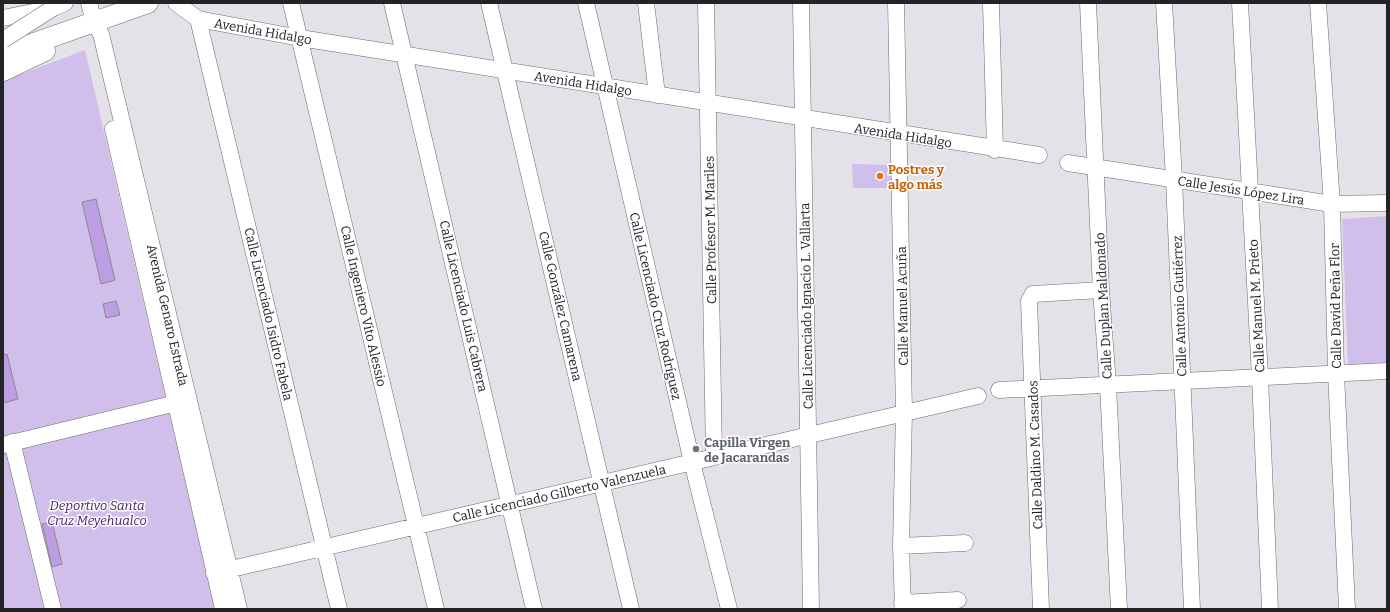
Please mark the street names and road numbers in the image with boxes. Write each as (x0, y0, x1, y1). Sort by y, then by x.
street label: Avenida Hidalgo (213, 16, 313, 47)
street label: Avenida Hidalgo (533, 68, 633, 99)
street label: Avenida Hidalgo (853, 120, 953, 151)
street label: Calle Profesor M. Mariles (702, 156, 719, 304)
street label: Calle Jesús López Lira (1176, 173, 1305, 208)
street label: Calle Licenciado Ignacio L. Vallarta (797, 202, 816, 410)
street label: Calle Licenciado Cruz Rodríguez (627, 211, 684, 401)
street label: Calle Licenciado Luis Cabrera (436, 219, 491, 393)
street label: Calle Ingeniero Vito Alessio (338, 224, 389, 388)
street label: Calle Licenciado Isidro Fabela (241, 226, 296, 402)
street label: Calle González Camarena (536, 230, 585, 383)
street label: Calle Duplan Maldonado (1092, 232, 1115, 380)
street label: Calle Antonio Gutiérrez (1170, 235, 1189, 377)
street label: Calle Manuel M. Prieto (1246, 239, 1267, 373)
street label: Avenida Genaro Estrada (144, 243, 191, 387)
street label: Calle David Peña Flor (1327, 243, 1344, 369)
street label: Calle Manuel Acuña (894, 246, 911, 366)
street label: Calle Daldino M. Casados (1025, 380, 1046, 530)
street label: Calle Licenciado Gilberto Valenzuela (451, 462, 667, 525)

